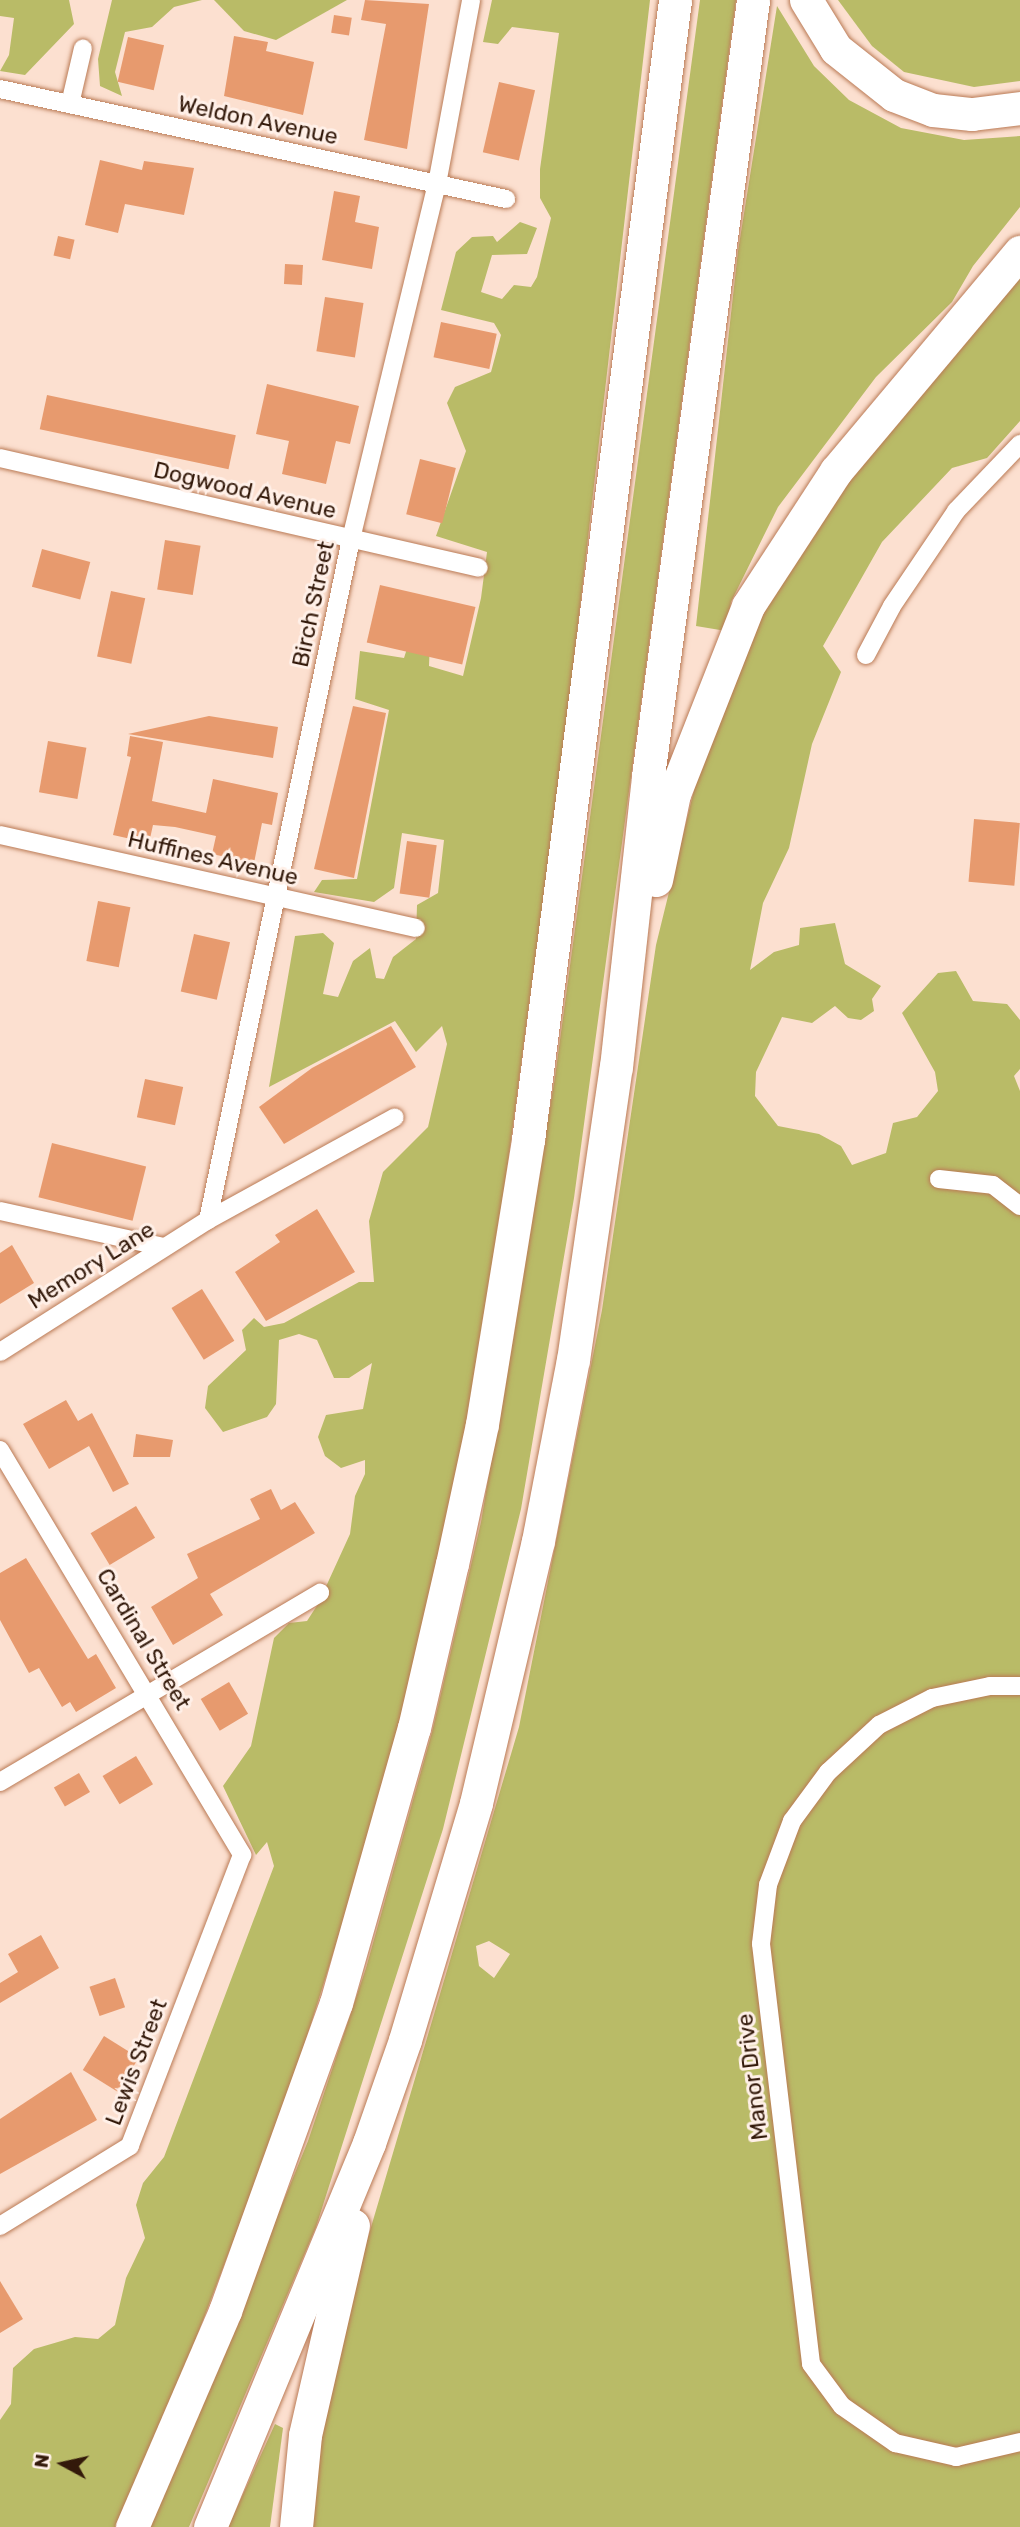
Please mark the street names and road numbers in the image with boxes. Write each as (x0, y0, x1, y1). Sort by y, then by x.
street label: Weldon Avenue (175, 90, 341, 150)
street label: Dogwood Avenue (151, 455, 339, 525)
street label: Birch Street (286, 538, 340, 670)
street label: Huffines Avenue (125, 825, 301, 891)
street label: Memory Lane (22, 1215, 160, 1315)
street label: Cardinal Street (91, 1563, 197, 1715)
street label: Lewis Street (99, 1995, 173, 2129)
street label: Manor Drive (731, 2012, 773, 2142)

